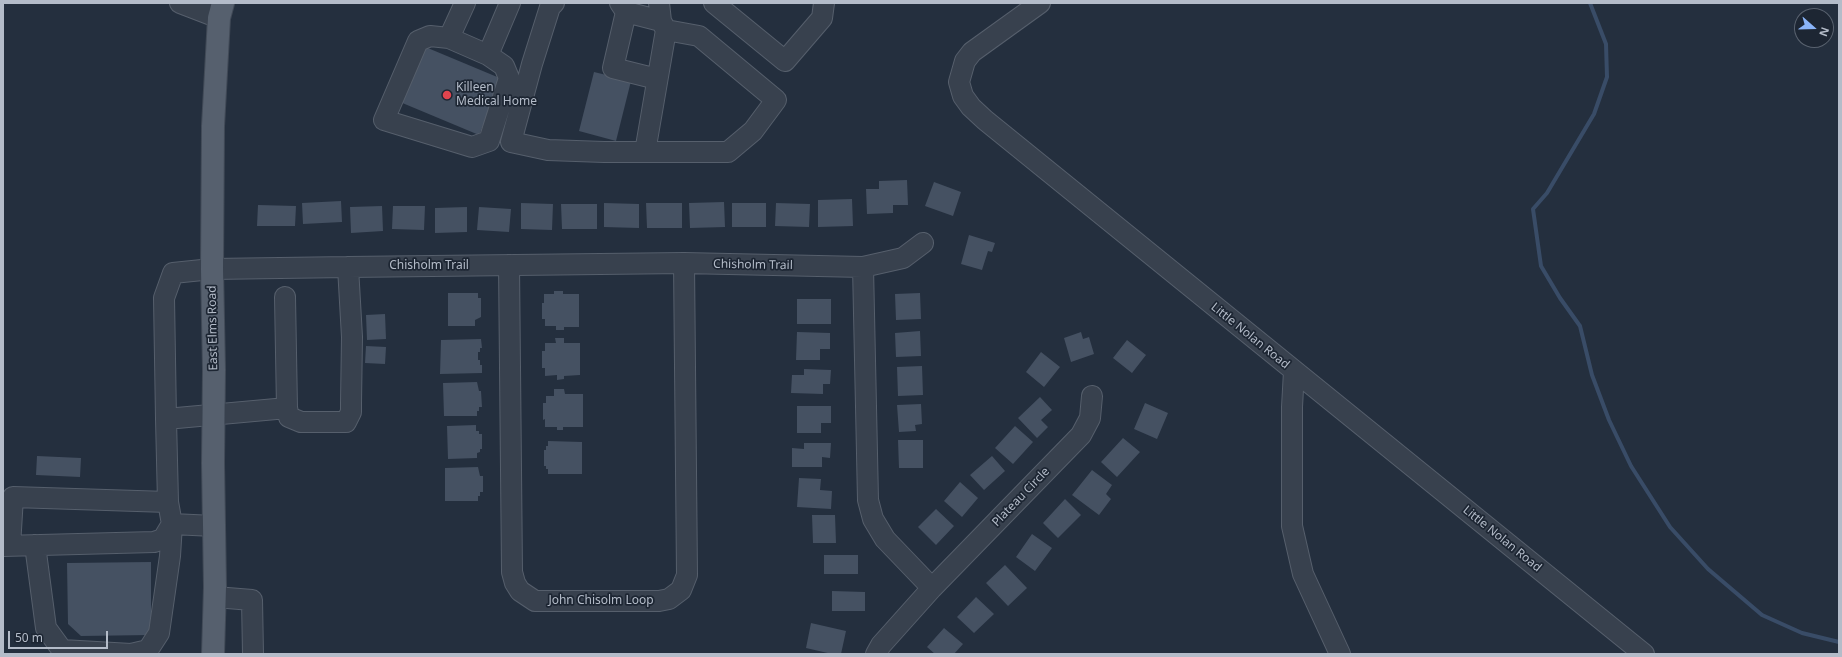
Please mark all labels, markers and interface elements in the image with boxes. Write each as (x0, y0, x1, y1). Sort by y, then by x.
north arrow (1794, 8, 1834, 48)
text: N (1816, 25, 1833, 39)
place label: Killeen Medical Home (456, 81, 537, 109)
marker: Killeen Medical Home (441, 89, 453, 101)
street label: Chisholm Trail (713, 257, 793, 273)
street label: Chisholm Trail (389, 259, 469, 273)
street label: East Elms Road (205, 285, 221, 371)
street label: Little Nolan Road (1208, 300, 1292, 372)
street label: Plateau Circle (989, 464, 1053, 530)
street label: Little Nolan Road (1460, 503, 1544, 575)
street label: John Chisolm Loop (548, 594, 654, 608)
scale bar (10, 623, 110, 649)
text: 50 m (15, 629, 43, 646)

